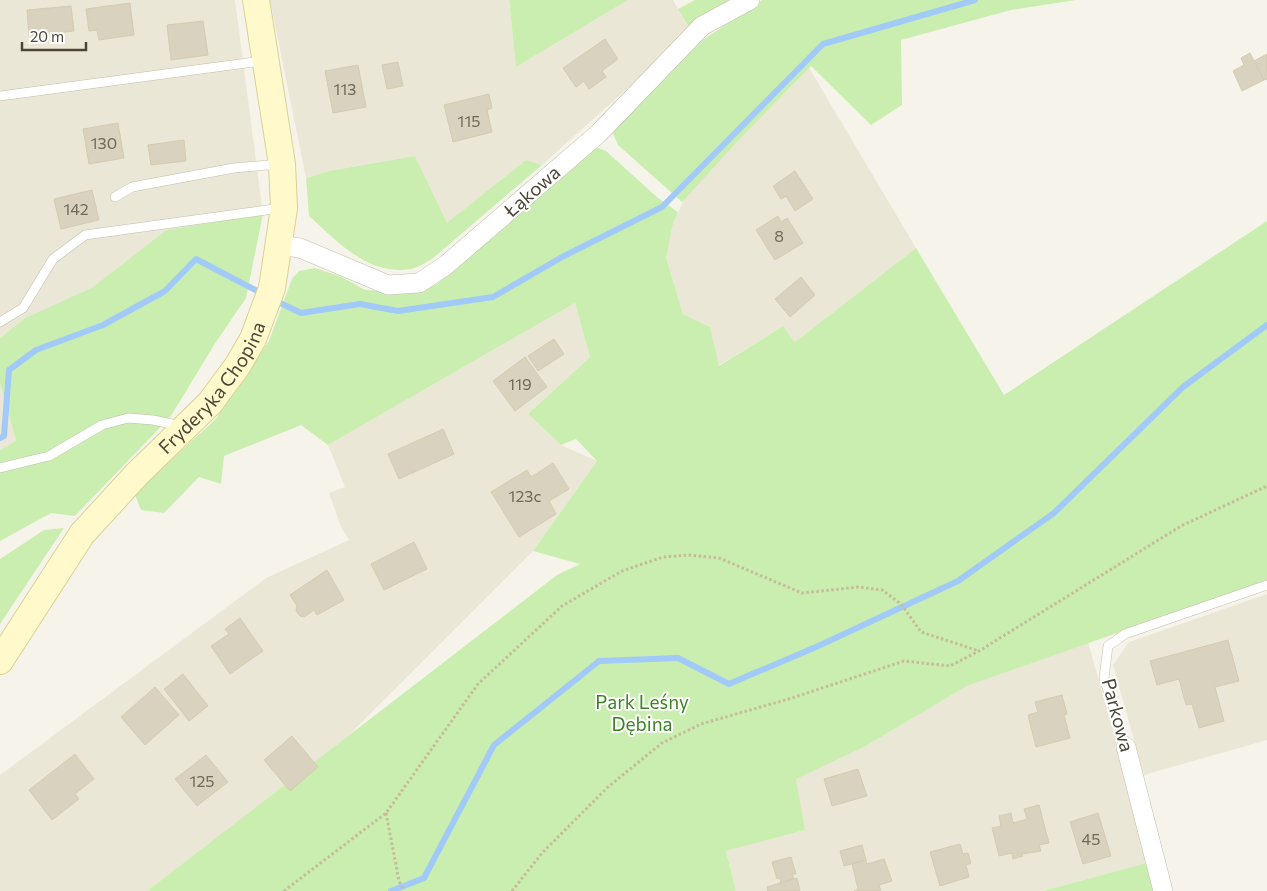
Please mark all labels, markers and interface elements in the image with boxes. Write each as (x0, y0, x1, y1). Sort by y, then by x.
scale bar (22, 20, 86, 52)
text: 20 m (30, 27, 64, 45)
house number: 113 (334, 79, 356, 98)
house number: 115 (458, 111, 480, 130)
house number: 130 (91, 133, 117, 152)
street label: Łąkowa (498, 160, 564, 222)
house number: 142 (63, 199, 89, 218)
house number: 8 (774, 226, 784, 245)
street label: Fryderyka Chopina (153, 318, 269, 458)
house number: 119 (508, 374, 532, 393)
house number: 123c (509, 486, 541, 505)
street label: Parkowa (1098, 676, 1139, 754)
park label: Park Leśny Dębina (595, 690, 689, 735)
house number: 125 (190, 771, 214, 790)
house number: 45 (1082, 829, 1100, 848)

